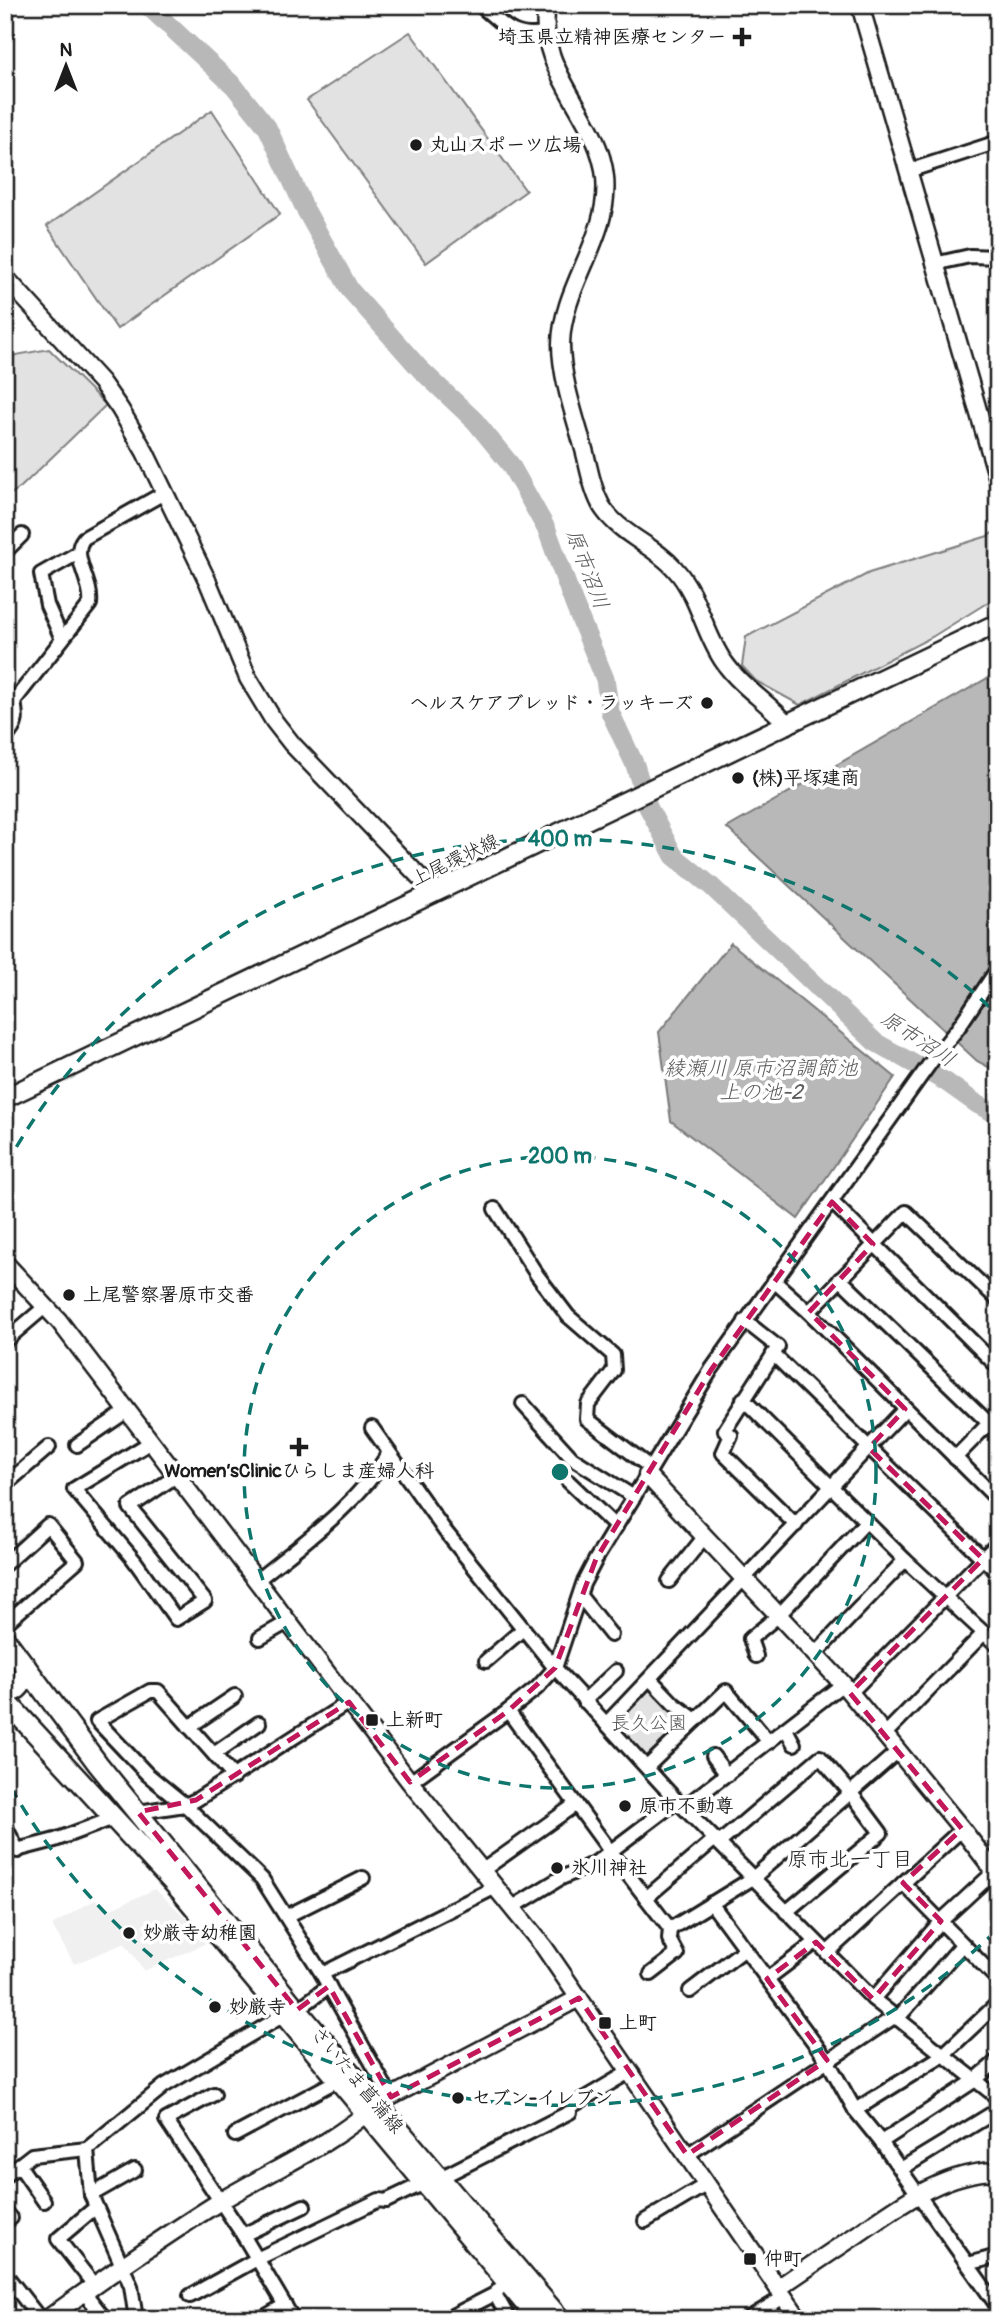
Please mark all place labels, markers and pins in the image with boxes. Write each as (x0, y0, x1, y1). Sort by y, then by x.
place label: 埼玉県立精神医療センター (498, 25, 726, 49)
marker: 埼玉県立精神医療センター (732, 27, 752, 47)
place label: 丸山スポーツ広場 (430, 133, 582, 157)
marker: 丸山スポーツ広場 (408, 137, 424, 153)
place label: ヘルスケアブレッド・ラッキーズ (410, 691, 693, 715)
marker: ヘルスケアブレッド・ラッキーズ (699, 695, 715, 711)
place label: (株)平塚建商 (752, 766, 860, 790)
marker: (株)平塚建商 (730, 770, 746, 786)
place label: 上尾警察署原市交番 (83, 1283, 254, 1307)
marker: 上尾警察署原市交番 (61, 1287, 77, 1303)
marker: Women’sClinicひらしま産婦人科 (289, 1437, 309, 1457)
place label: Women’sClinicひらしま産婦人科 (164, 1459, 435, 1483)
centre of rings (548, 1460, 572, 1484)
place label: 上新町 (386, 1708, 443, 1732)
marker: 上新町 (364, 1712, 380, 1728)
place label: 原市不動尊 (639, 1794, 734, 1818)
marker: 原市不動尊 (617, 1798, 633, 1814)
place label: 氷川神社 (571, 1856, 647, 1880)
marker: 氷川神社 (549, 1860, 565, 1876)
place label: 妙厳寺幼稚園 (143, 1921, 257, 1945)
marker: 妙厳寺幼稚園 (121, 1925, 137, 1941)
place label: 妙厳寺 (229, 1995, 286, 2019)
marker: 妙厳寺 (207, 1999, 223, 2015)
place label: 上町 (619, 2011, 657, 2035)
marker: 上町 (597, 2015, 613, 2031)
place label: セブン-イレブン (472, 2086, 613, 2110)
marker: セブン-イレブン (450, 2090, 466, 2106)
place label: 仲町 (764, 2247, 802, 2271)
marker: 仲町 (742, 2251, 758, 2267)

